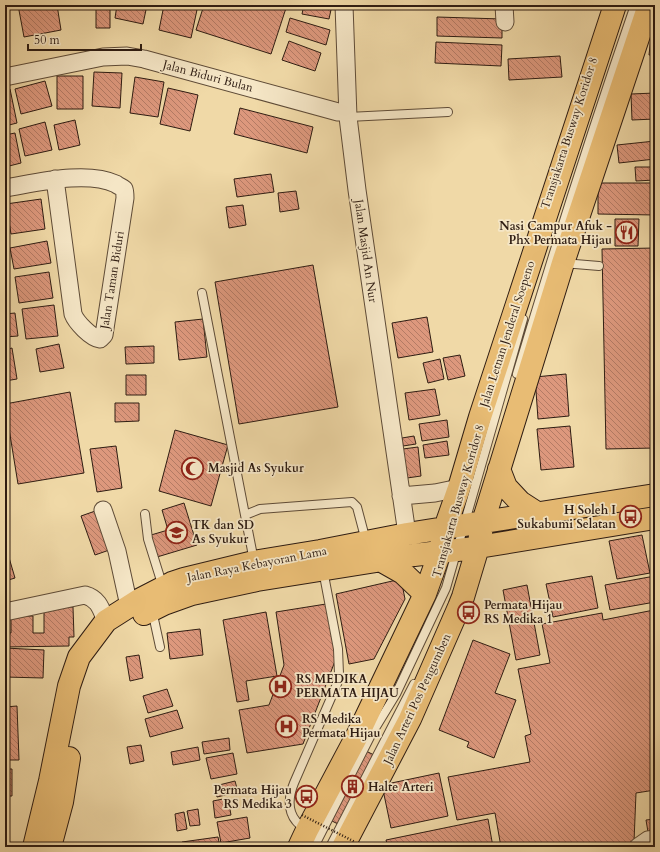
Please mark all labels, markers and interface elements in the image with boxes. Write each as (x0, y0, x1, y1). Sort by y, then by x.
scale bar (28, 26, 141, 52)
text: 50 m (34, 32, 61, 48)
street label: Transjakarta Busway Koridor 8 (537, 55, 601, 211)
street label: Jalan Biduri Bulan (159, 56, 255, 96)
street label: Jalan Masjid An Nur (351, 196, 381, 304)
place label: Nasi Campur Afuk - Phx Permata Hijau (499, 218, 612, 248)
restaurant icon: Nasi Campur Afuk - Phx Permata Hijau (614, 220, 640, 246)
street label: Jalan Taman Biduri (96, 229, 128, 332)
street label: Jalan Letnan Jenderal Soepeno (475, 258, 538, 411)
street label: Transjakarta Busway Koridor 8 (428, 422, 488, 580)
mosque icon: Masjid As Syukur (180, 455, 206, 481)
place label: Masjid As Syukur (208, 460, 304, 476)
place label: H Soleh I Sukabumi Selatan (518, 502, 616, 532)
bus stop icon: H Soleh I Sukabumi Selatan (618, 504, 644, 530)
place label: TK dan SD As Syukur (192, 517, 254, 547)
school or university icon: TK dan SD As Syukur (163, 519, 189, 545)
street label: Jalan Raya Kebayoran Lama (184, 542, 329, 586)
place label: Permata Hijau RS Medika 1 (484, 597, 563, 627)
bus stop icon: Permata Hijau RS Medika 1 (455, 599, 481, 625)
street label: Jalan Arteri Pos Pengumben (379, 631, 455, 769)
place label: RS MEDIKA PERMATA HIJAU (296, 671, 399, 701)
hospital icon: RS MEDIKA PERMATA HIJAU (267, 673, 293, 699)
place label: RS Medika Permata Hijau (302, 711, 381, 741)
hospital icon: RS Medika Permata Hijau (274, 713, 300, 739)
building icon: Halte Arteri (339, 774, 365, 800)
place label: Halte Arteri (368, 779, 434, 795)
place label: Permata Hijau RS Medika 3 (213, 782, 292, 812)
bus stop icon: Permata Hijau RS Medika 3 (294, 784, 320, 810)

